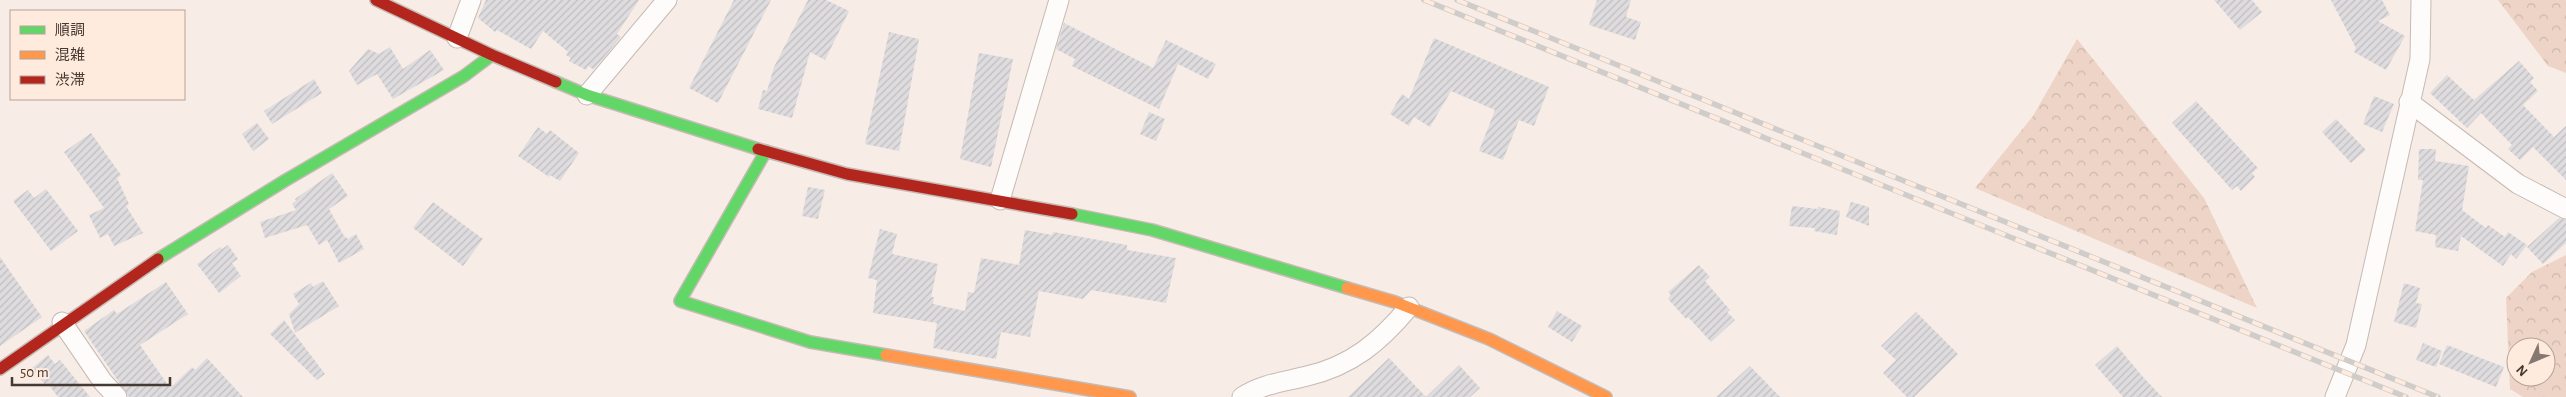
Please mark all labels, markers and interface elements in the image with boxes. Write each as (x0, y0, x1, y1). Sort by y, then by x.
legend (10, 10, 185, 100)
text: 順調 (55, 23, 85, 38)
text: 混雑 (55, 47, 85, 63)
text: 渋滞 (55, 72, 85, 88)
north arrow (2506, 337, 2556, 387)
scale bar (12, 354, 170, 386)
text: N (2514, 362, 2531, 379)
text: 50 m (20, 365, 49, 380)

